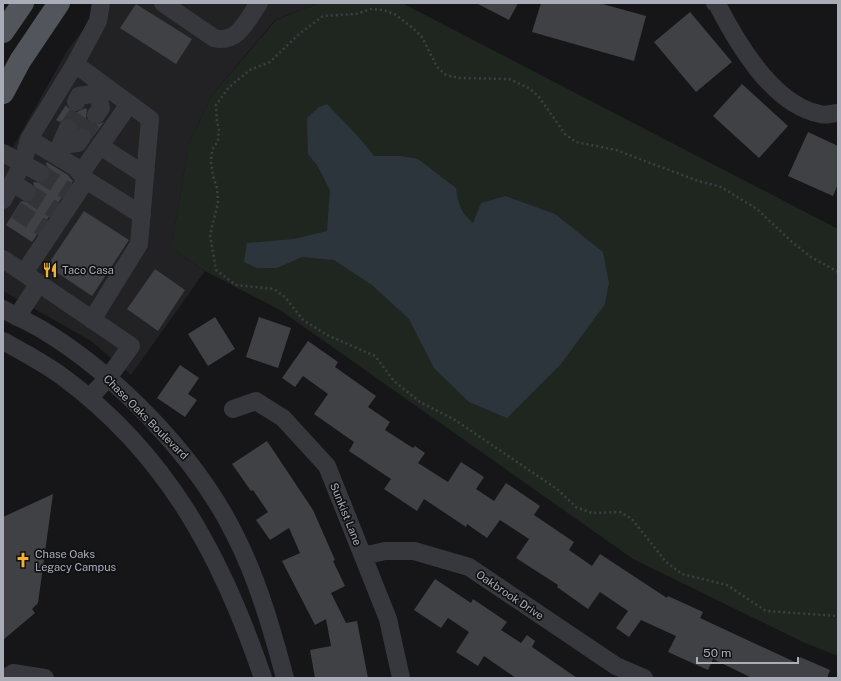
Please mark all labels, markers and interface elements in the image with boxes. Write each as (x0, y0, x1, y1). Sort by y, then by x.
restaurant icon: Taco Casa (41, 261, 59, 279)
place label: Taco Casa (62, 264, 114, 276)
street label: Chase Oaks Boulevard (101, 372, 191, 462)
street label: Sunkist Lane (328, 481, 364, 547)
place label: Chase Oaks Legacy Campus (35, 548, 117, 573)
church icon: Chase Oaks Legacy Campus (14, 551, 32, 569)
street label: Oakbrook Drive (474, 568, 546, 622)
scale bar (697, 639, 798, 665)
text: 50 m (703, 646, 731, 660)

